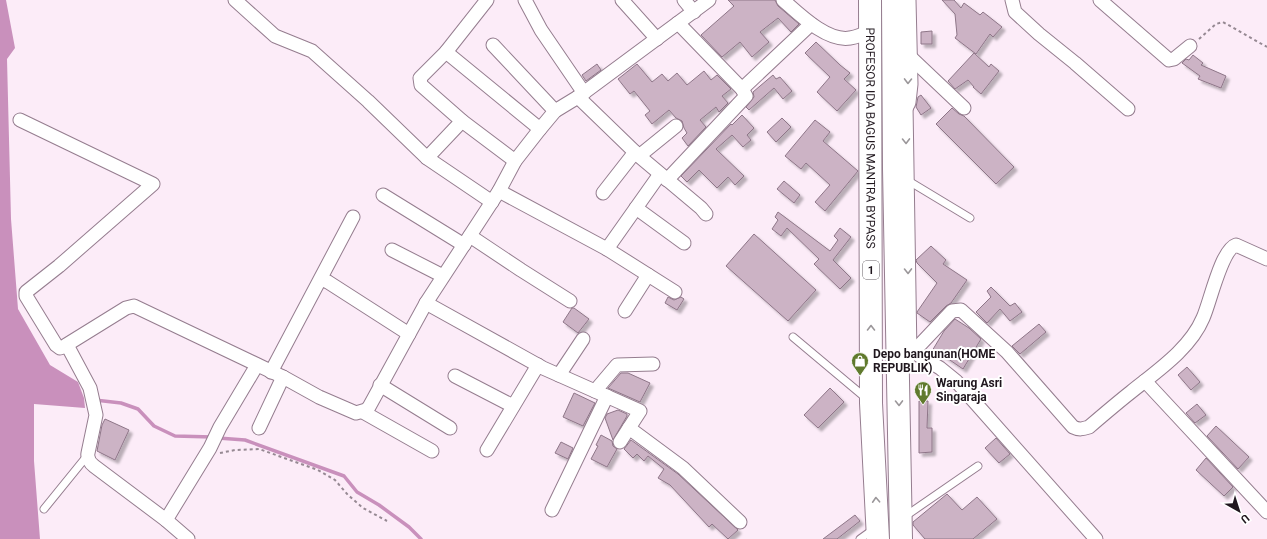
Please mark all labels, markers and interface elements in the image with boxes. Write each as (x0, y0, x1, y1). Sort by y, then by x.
street label: PROFESOR IDA BAGUS MANTRA BYPASS (863, 27, 878, 249)
one-way arrow (903, 78, 912, 84)
one-way arrow (902, 138, 911, 144)
road number: 1 (863, 261, 879, 279)
one-way arrow (904, 268, 912, 274)
one-way arrow (867, 325, 875, 331)
place label: Depo bangunan(HOME REPUBLIK) (873, 347, 996, 375)
shop icon: Depo bangunan(HOME REPUBLIK) (850, 351, 870, 376)
place label: Warung Asri Singaraja (936, 376, 1002, 404)
restaurant icon: Warung Asri Singaraja (913, 380, 933, 405)
one-way arrow (894, 400, 903, 406)
north arrow (1219, 491, 1259, 531)
one-way arrow (872, 497, 881, 503)
text: U (1238, 511, 1252, 526)

